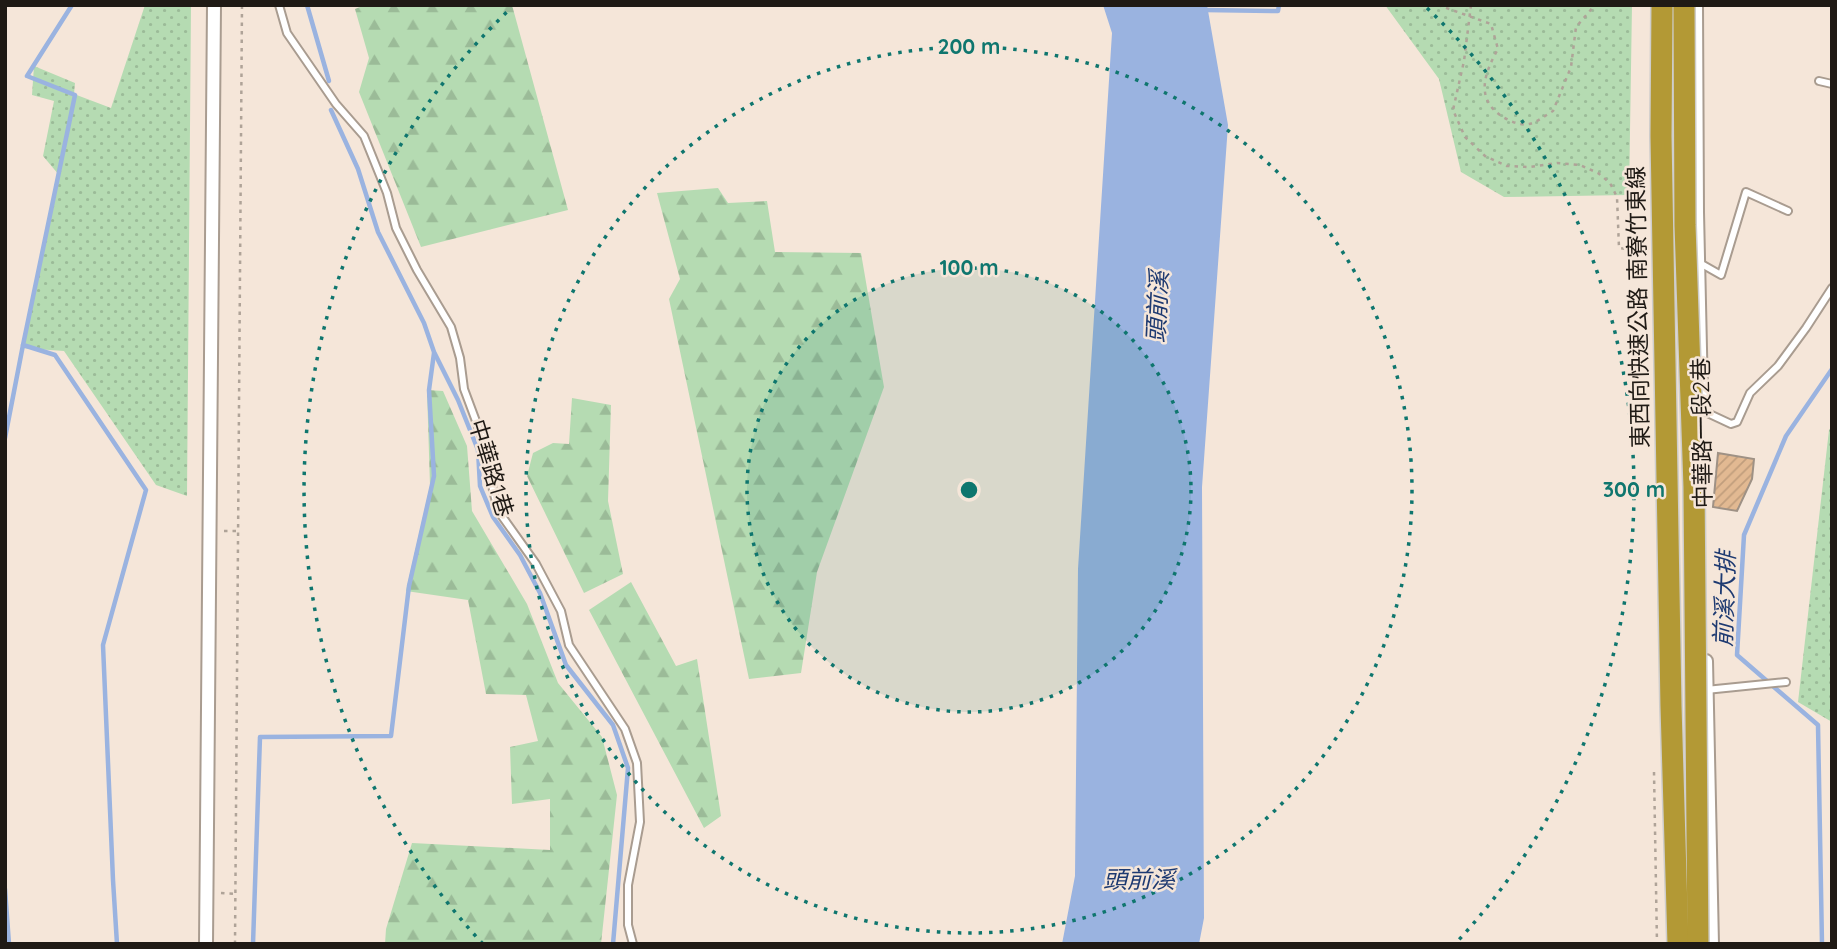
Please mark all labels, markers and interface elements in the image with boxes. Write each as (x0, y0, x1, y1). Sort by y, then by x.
text: 200 m (938, 33, 1000, 59)
street label: 東西向快速公路 南寮竹東線 (1621, 166, 1654, 448)
text: 100 m (939, 254, 999, 280)
water label: 頭前溪 (1140, 267, 1174, 344)
street label: 中華路一段2巷 (1686, 357, 1717, 509)
street label: 中華路1巷 (463, 416, 520, 520)
text: 300 m (1603, 476, 1665, 502)
centre of rings (957, 478, 981, 502)
water label: 前溪大排 (1707, 547, 1741, 647)
water label: 頭前溪 (1103, 864, 1178, 894)

